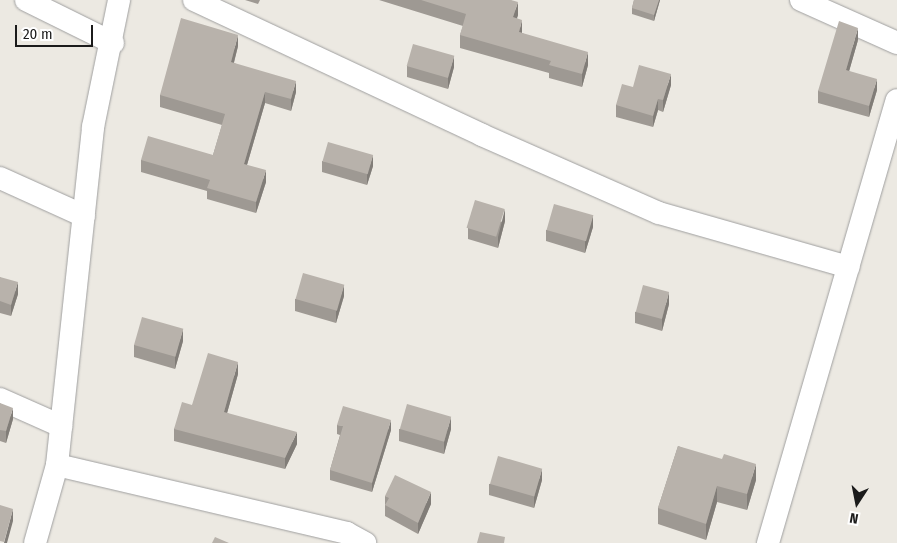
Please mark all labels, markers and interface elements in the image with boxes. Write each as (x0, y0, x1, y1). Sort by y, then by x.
scale bar (18, 15, 95, 47)
text: 20 m (23, 25, 53, 43)
north arrow (832, 478, 882, 528)
text: N (848, 509, 860, 527)

